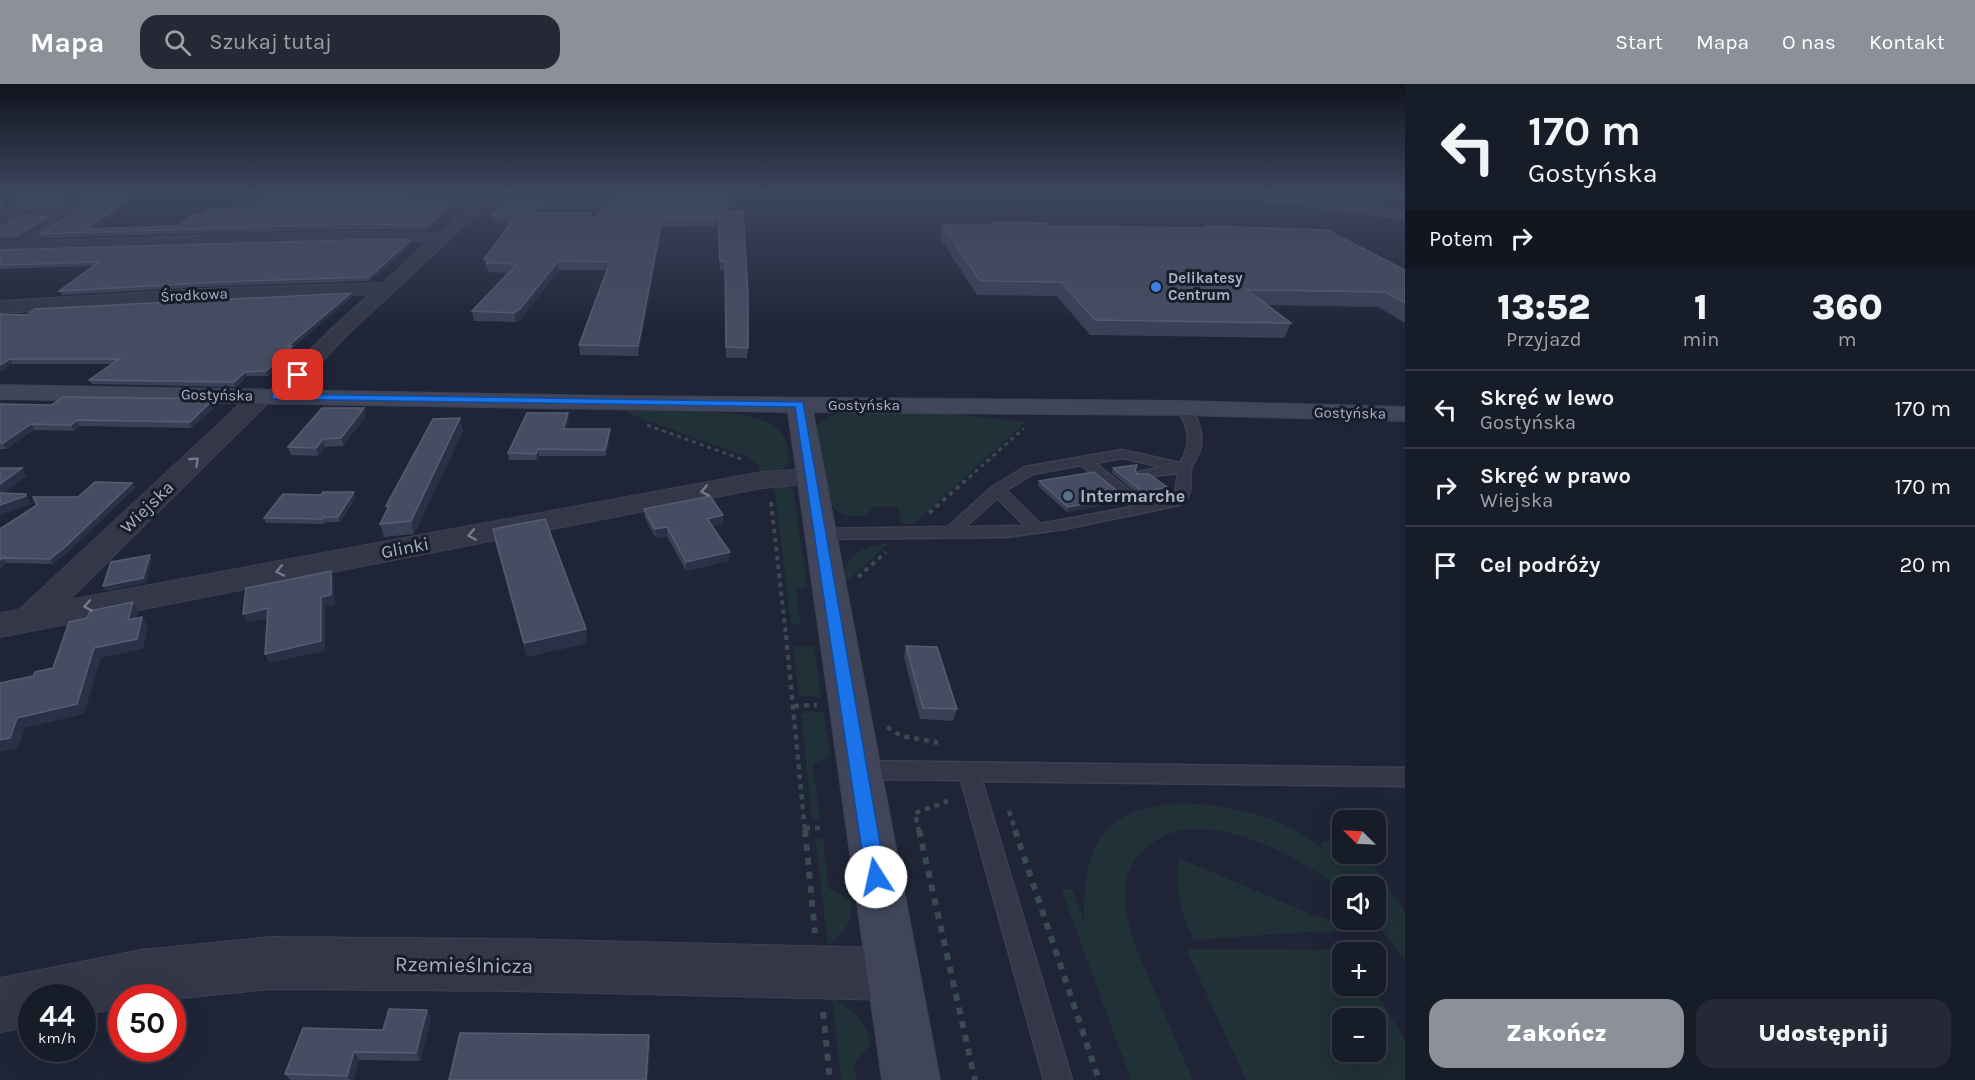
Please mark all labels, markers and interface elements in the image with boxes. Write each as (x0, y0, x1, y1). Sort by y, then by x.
search box (140, 15, 560, 69)
text: Mapa (30, 26, 104, 59)
icon: search (161, 26, 194, 59)
text: Szukaj tutaj (209, 29, 332, 55)
text: Start (1615, 30, 1663, 54)
text: Mapa (1696, 30, 1749, 54)
text: O nas (1782, 30, 1836, 54)
text: Kontakt (1869, 30, 1945, 54)
text: 170 m (1528, 106, 1641, 156)
icon: left (1429, 108, 1507, 186)
text: Gostyńska (1528, 157, 1658, 189)
icon: right (1505, 222, 1538, 255)
text: Potem (1429, 226, 1493, 252)
place label: Delikatesy Centrum (1168, 269, 1243, 304)
marker: Delikatesy Centrum (1149, 280, 1163, 294)
street label: Środkowa (160, 284, 228, 306)
text: 13:52 (1497, 286, 1590, 328)
text: 1 (1694, 286, 1708, 328)
text: 360 (1812, 286, 1883, 328)
text: Przyjazd (1506, 328, 1582, 351)
text: min (1683, 328, 1719, 351)
text: m (1838, 328, 1857, 351)
pin (272, 349, 323, 400)
icon: arrive (281, 358, 314, 391)
street label: Gostyńska (181, 385, 253, 405)
text: Skręć w lewo (1480, 385, 1614, 411)
icon: left (1429, 393, 1462, 426)
street label: Gostyńska (828, 396, 900, 414)
text: 170 m (1895, 396, 1951, 422)
street label: Gostyńska (1314, 403, 1386, 423)
text: Gostyńska (1480, 411, 1576, 434)
one-way arrow (187, 458, 198, 469)
text: Skręć w prawo (1480, 463, 1631, 489)
icon: right (1429, 471, 1462, 504)
text: 170 m (1895, 474, 1951, 500)
street label: Wiejska (116, 476, 178, 538)
one-way arrow (700, 484, 710, 497)
place label: Intermarche (1080, 485, 1185, 507)
marker: Intermarche (1061, 489, 1075, 503)
text: Wiejska (1480, 489, 1553, 512)
one-way arrow (467, 528, 477, 541)
street label: Glinki (379, 533, 431, 563)
icon: arrive (1429, 549, 1462, 582)
text: Cel podróży (1480, 552, 1600, 578)
text: 20 m (1899, 552, 1951, 578)
one-way arrow (275, 564, 285, 577)
one-way arrow (84, 599, 94, 612)
north arrow (1332, 810, 1386, 864)
map controls (1332, 810, 1386, 1062)
position arrow (844, 845, 908, 909)
button: sound (1332, 876, 1386, 930)
button: + (1332, 942, 1386, 996)
street label: Rzemieślnicza (395, 952, 533, 978)
speed limit sign: 50 (108, 984, 186, 1062)
text: 44 (39, 998, 75, 1034)
button: Zakończ (1429, 999, 1684, 1068)
button: Udostępnij (1696, 999, 1951, 1068)
button: − (1332, 1008, 1386, 1062)
text: km/h (38, 1029, 76, 1047)

